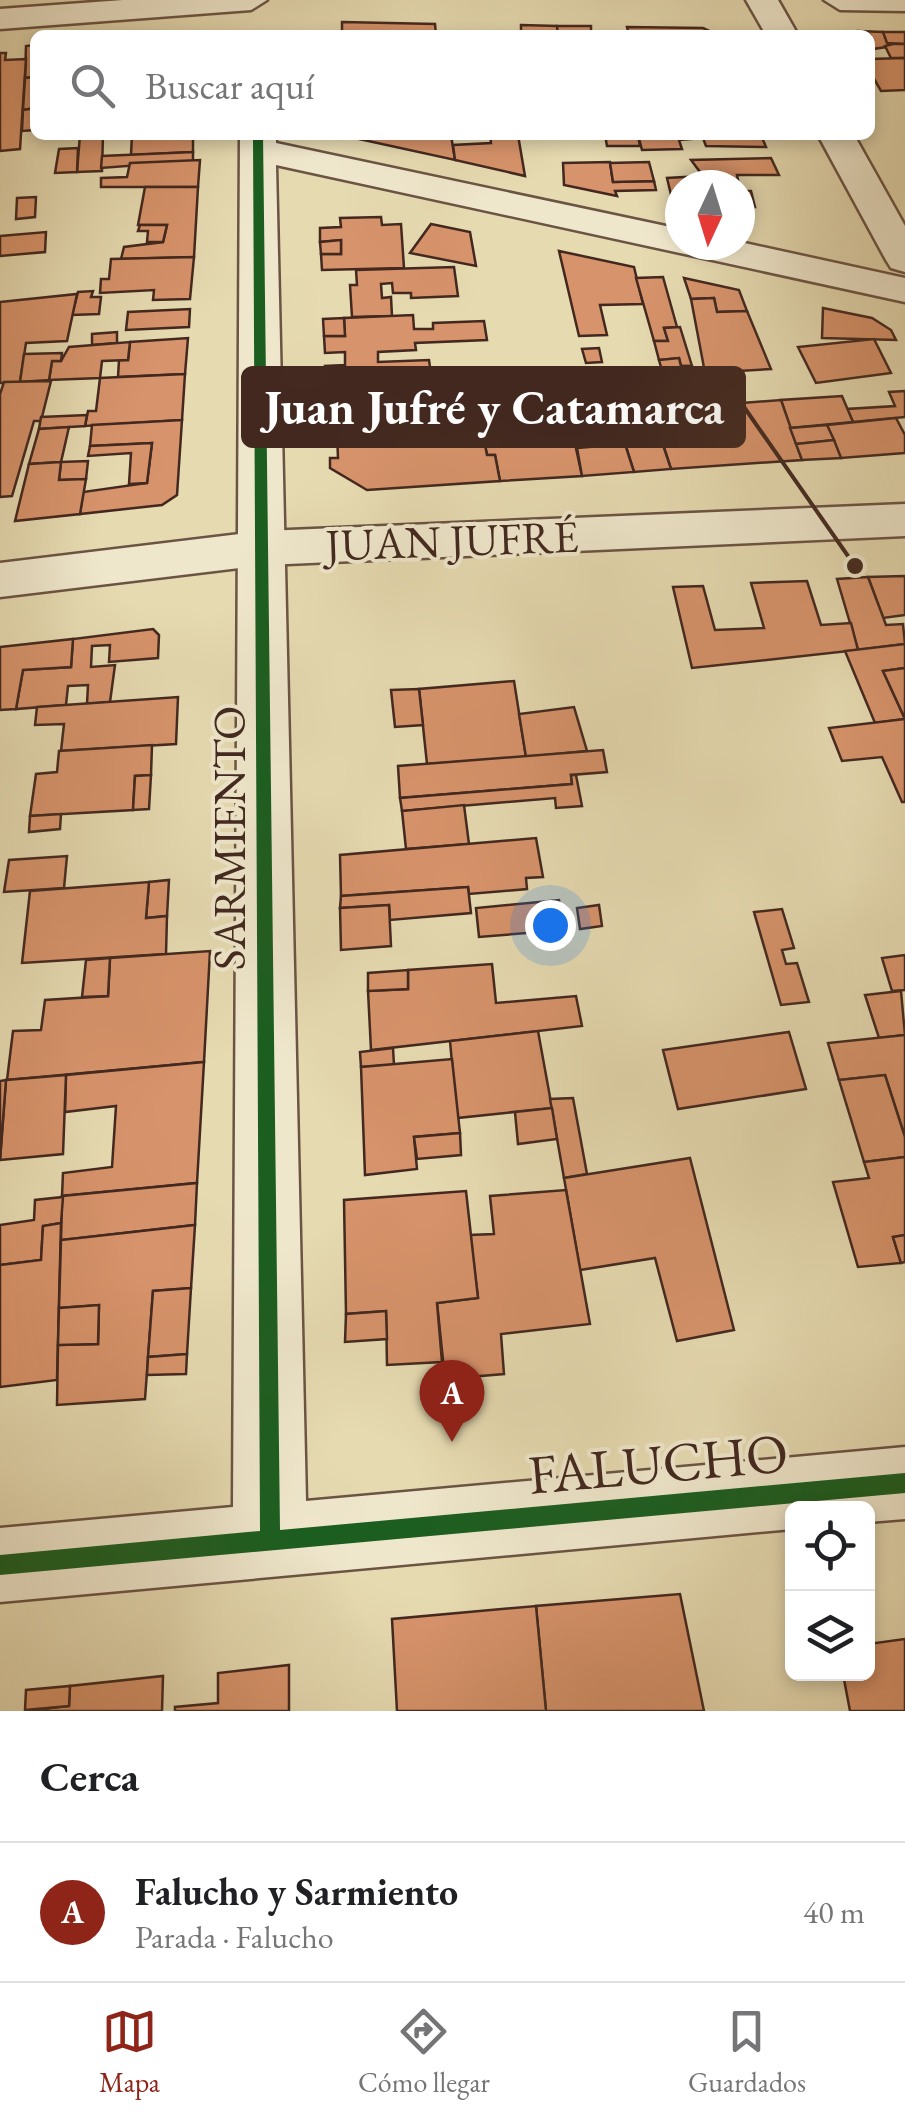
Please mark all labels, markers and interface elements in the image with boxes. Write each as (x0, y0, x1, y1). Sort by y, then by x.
search box (30, 30, 875, 140)
icon: search (65, 58, 120, 113)
text: Buscar aquí (145, 61, 314, 110)
north arrow (665, 170, 755, 260)
callout: Juan Jufré y Catamarca (243, 368, 744, 446)
text: Juan Jufré y Catamarca (260, 376, 725, 438)
street label: JUAN JUFRÉ (320, 507, 580, 574)
street label: SARMIENTO (200, 706, 258, 970)
your location (525, 900, 576, 951)
pin: A (420, 1360, 484, 1442)
street label: FALUCHO (525, 1416, 791, 1510)
map controls (785, 1501, 875, 1681)
button: locate (785, 1501, 875, 1591)
button: layers (785, 1591, 875, 1681)
text: Cerca (40, 1749, 139, 1804)
text: Falucho y Sarmiento (135, 1867, 458, 1916)
text: A (61, 1891, 84, 1933)
text: 40 m (803, 1891, 865, 1933)
text: Parada · Falucho (135, 1916, 334, 1958)
tab: Mapa (99, 2004, 160, 2100)
tab: Cómo llegar (358, 2004, 490, 2100)
tab: Guardados (688, 2004, 806, 2100)

